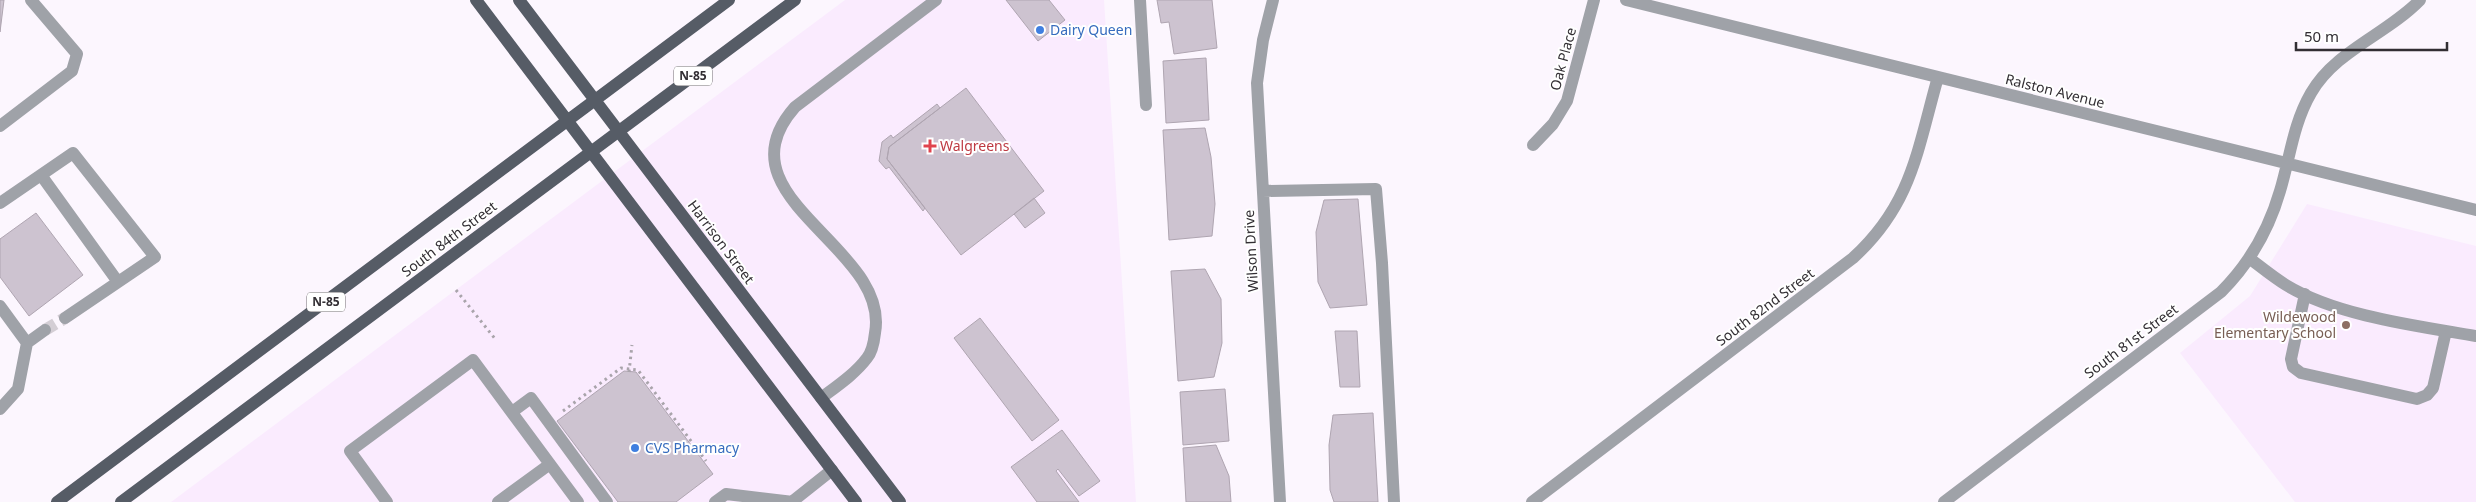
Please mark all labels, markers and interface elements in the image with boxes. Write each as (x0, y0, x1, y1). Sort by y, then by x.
place label: Dairy Queen (1050, 20, 1132, 39)
scale bar (2296, 20, 2447, 52)
marker: Dairy Queen (1034, 24, 1046, 36)
street label: Oak Place (1545, 25, 1580, 92)
text: 50 m (2304, 26, 2339, 46)
road number: N-85 (674, 66, 712, 85)
street label: Ralston Avenue (2003, 69, 2107, 112)
place label: Walgreens (940, 136, 1010, 155)
marker: Walgreens (924, 140, 936, 152)
street label: Harrison Street (684, 196, 759, 287)
street label: South 84th Street (397, 197, 500, 281)
street label: Wilson Drive (1239, 209, 1262, 293)
street label: South 82nd Street (1712, 263, 1818, 350)
road number: N-85 (307, 292, 345, 312)
street label: South 81st Street (2080, 299, 2181, 382)
place label: Wildewood Elementary School (2214, 307, 2336, 342)
marker: Wildewood Elementary School (2340, 319, 2352, 331)
place label: CVS Pharmacy (645, 438, 740, 457)
marker: CVS Pharmacy (629, 442, 641, 454)

